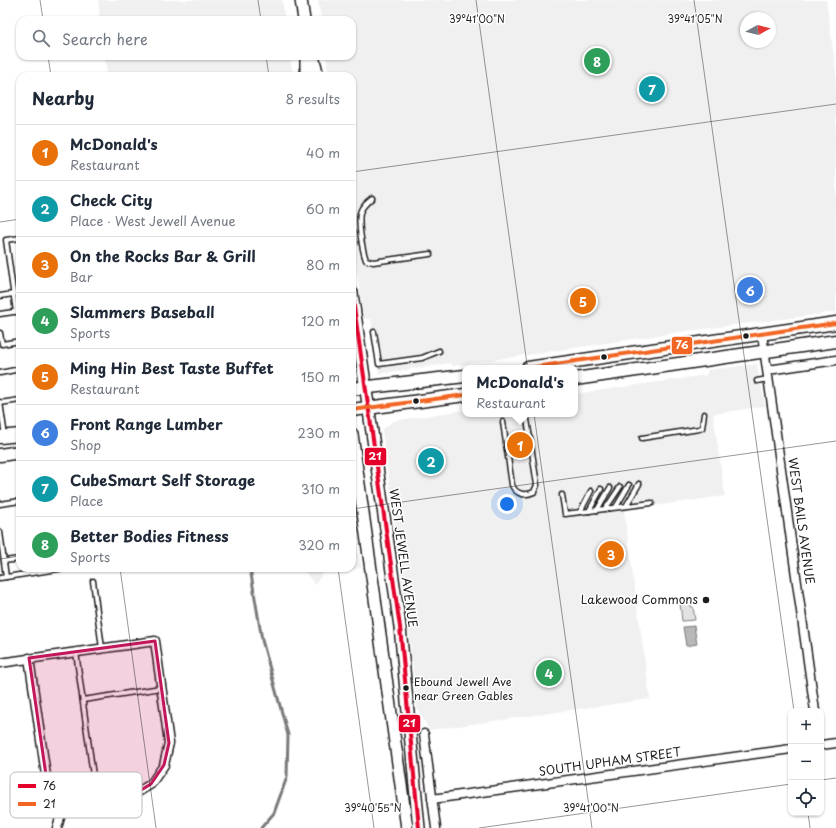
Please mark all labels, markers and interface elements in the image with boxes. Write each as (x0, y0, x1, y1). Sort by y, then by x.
text: 39°41'00"N (449, 11, 505, 26)
text: 39°41'05"N (668, 11, 723, 26)
north arrow (740, 12, 776, 48)
search box (16, 16, 356, 60)
icon: search (30, 27, 52, 49)
text: Search here (62, 27, 148, 50)
pin: 8 (584, 46, 610, 76)
pin: 7 (639, 74, 665, 104)
text: Nearby (32, 85, 94, 111)
text: 8 results (286, 89, 340, 108)
text: McDonald's (70, 132, 158, 155)
text: 1 (42, 143, 48, 162)
text: 40 m (306, 143, 340, 162)
text: Restaurant (70, 155, 140, 174)
text: Check City (70, 188, 153, 211)
text: 2 (40, 199, 50, 218)
text: 60 m (306, 199, 340, 218)
text: Place · West Jewell Avenue (70, 211, 235, 230)
text: On the Rocks Bar & Grill (70, 244, 256, 267)
text: 3 (41, 255, 49, 274)
text: 80 m (306, 255, 340, 274)
text: Bar (70, 267, 93, 286)
pin: 6 (737, 275, 763, 305)
pin: 5 (570, 286, 596, 316)
text: Slammers Baseball (70, 300, 214, 323)
text: 4 (41, 311, 49, 330)
text: 120 m (301, 311, 340, 330)
text: Sports (70, 323, 110, 342)
unlabelled marker (741, 331, 751, 341)
line badge: 76 (671, 336, 693, 355)
text: 76 (675, 336, 689, 353)
unlabelled marker (599, 352, 609, 362)
text: Ming Hin Best Taste Buffet (70, 356, 274, 379)
popup (462, 365, 578, 417)
text: 5 (41, 367, 49, 386)
text: 150 m (301, 367, 340, 386)
text: McDonald's (476, 370, 564, 393)
text: Restaurant (70, 379, 140, 398)
text: Restaurant (476, 393, 546, 412)
unlabelled marker (411, 396, 421, 406)
text: Front Range Lumber (70, 412, 223, 435)
text: 6 (40, 423, 50, 442)
text: 230 m (298, 423, 340, 442)
pin: 1 (507, 430, 533, 460)
text: Shop (70, 435, 101, 454)
pin: 2 (418, 446, 444, 476)
line badge: 21 (364, 447, 387, 466)
text: 21 (369, 447, 381, 464)
street label: WEST BAILS AVENUE (784, 456, 820, 585)
text: CubeSmart Self Storage (70, 468, 255, 491)
text: 7 (41, 479, 49, 498)
text: 310 m (301, 479, 340, 498)
street label: WEST JEWELL AVENUE (385, 487, 423, 628)
text: Place (70, 491, 103, 510)
your location (497, 494, 517, 514)
text: Better Bodies Fitness (70, 524, 229, 547)
text: 8 (41, 535, 49, 554)
text: 320 m (298, 535, 340, 554)
pin: 3 (598, 539, 624, 569)
text: Sports (70, 547, 110, 566)
place label: Lakewood Commons (581, 590, 699, 608)
marker: Lakewood Commons (701, 595, 711, 605)
pin: 4 (536, 658, 562, 688)
place label: Ebound Jewell Ave near Green Gables (414, 673, 513, 704)
marker: Ebound Jewell Ave near Green Gables (401, 683, 411, 693)
map controls (788, 708, 824, 816)
button: + (788, 708, 824, 744)
line badge: 21 (398, 714, 421, 733)
text: 21 (403, 714, 415, 731)
street label: SOUTH UPHAM STREET (538, 742, 683, 780)
button: − (788, 744, 824, 780)
legend (10, 772, 142, 818)
text: 76 (43, 777, 56, 794)
button: locate (788, 780, 824, 816)
text: 21 (43, 795, 56, 812)
text: 39°40'55"N (344, 800, 402, 815)
text: 39°41'00"N (563, 800, 619, 815)

